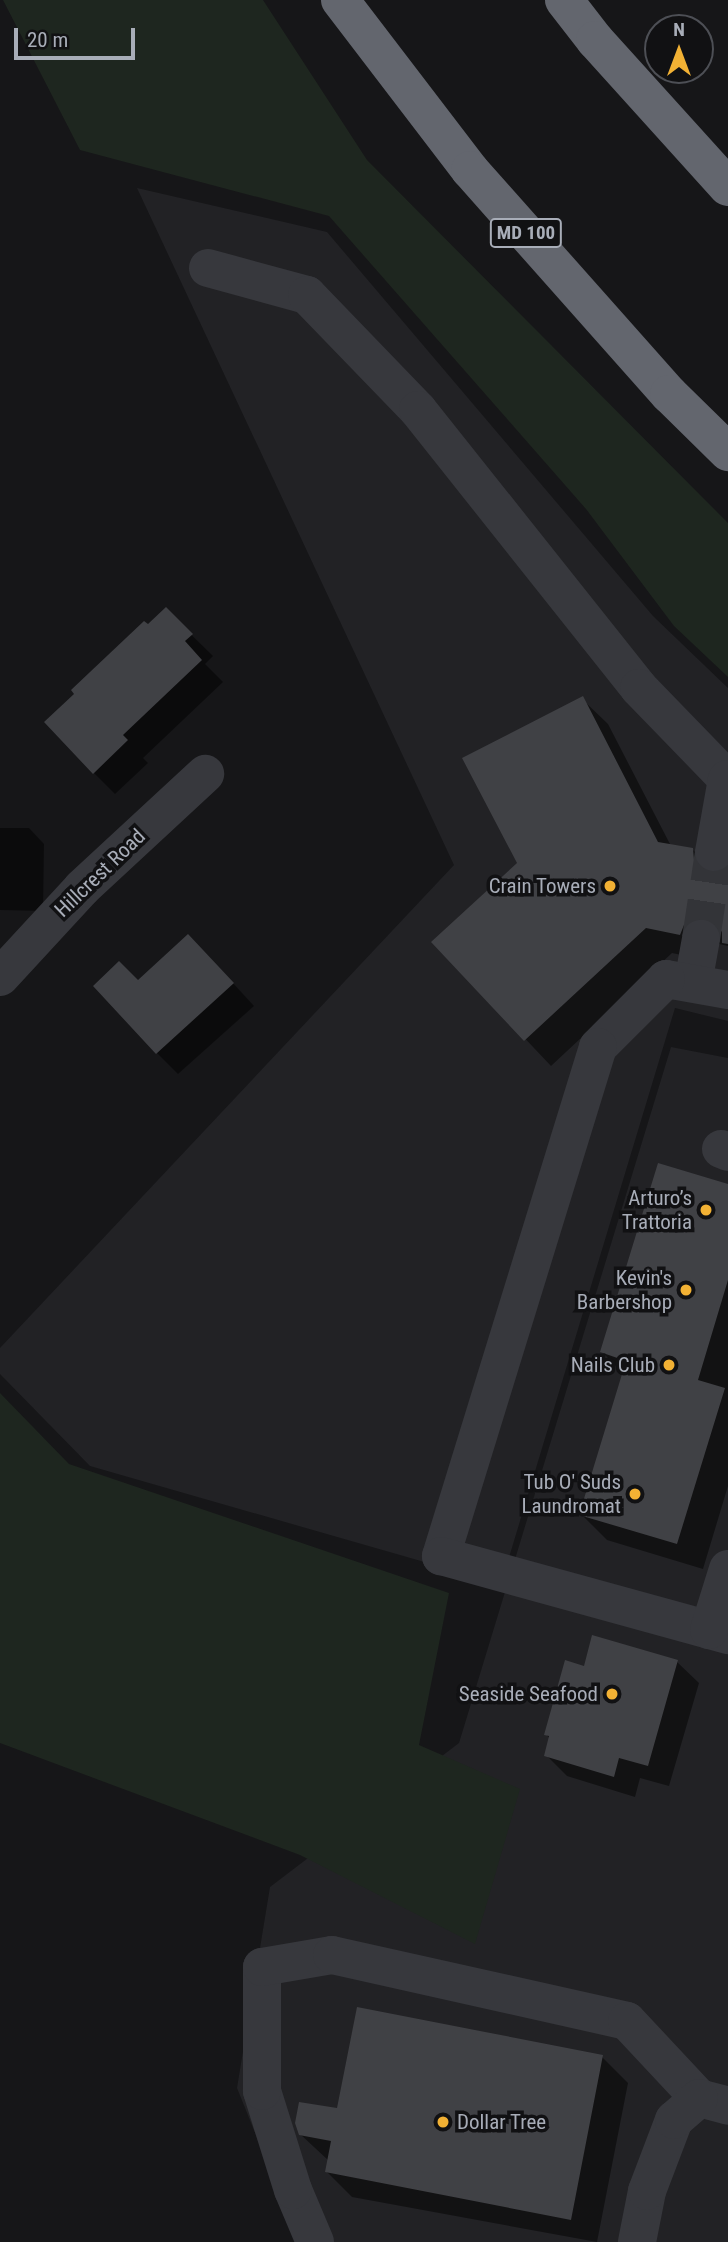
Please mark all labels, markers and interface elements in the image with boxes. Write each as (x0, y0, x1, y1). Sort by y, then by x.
scale bar (18, 14, 138, 58)
north arrow (644, 14, 714, 84)
text: N (673, 18, 685, 41)
text: 20 m (27, 28, 68, 52)
road number: MD 100 (489, 218, 563, 248)
street label: Hillcrest Road (50, 824, 150, 922)
place label: Crain Towers (488, 873, 596, 899)
marker: Crain Towers (602, 878, 618, 894)
place label: Arturo’s Trattoria (622, 1185, 692, 1235)
marker: Arturo’s Trattoria (698, 1202, 714, 1218)
place label: Kevin's Barbershop (577, 1265, 672, 1315)
marker: Kevin's Barbershop (678, 1282, 694, 1298)
place label: Nails Club (571, 1352, 655, 1378)
marker: Nails Club (661, 1357, 677, 1373)
place label: Tub O' Suds Laundromat (521, 1469, 621, 1519)
marker: Tub O' Suds Laundromat (627, 1486, 643, 1502)
place label: Seaside Seafood (459, 1681, 598, 1707)
marker: Seaside Seafood (604, 1686, 620, 1702)
place label: Dollar Tree (457, 2109, 546, 2135)
marker: Dollar Tree (435, 2114, 451, 2130)

